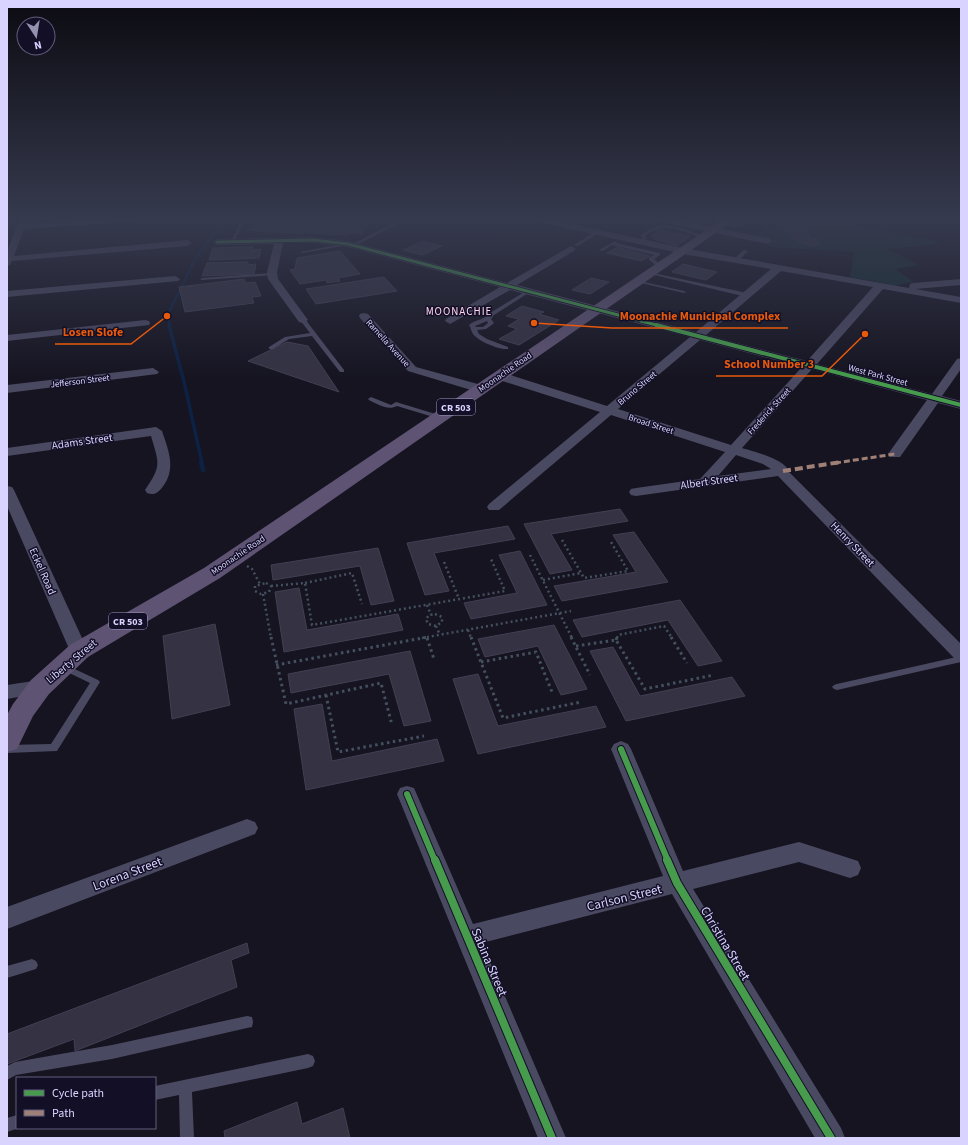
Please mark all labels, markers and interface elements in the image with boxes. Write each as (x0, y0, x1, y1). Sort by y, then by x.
north arrow (16, 16, 56, 56)
text: N (33, 37, 43, 53)
district label: MOONACHIE (426, 304, 492, 319)
callout: Moonachie Municipal Complex (612, 304, 788, 328)
text: Moonachie Municipal Complex (620, 308, 780, 325)
street label: Ramella Avenue (363, 317, 413, 370)
callout: Losen Slofe (55, 320, 131, 344)
text: Losen Slofe (63, 324, 123, 341)
street label: Moonachie Road (476, 349, 535, 396)
callout: School Number 3 (716, 352, 822, 376)
text: School Number 3 (724, 356, 814, 373)
street label: West Park Street (847, 361, 909, 390)
street label: Bruno Street (615, 368, 660, 409)
street label: Jefferson Street (50, 371, 110, 392)
street label: Frederick Street (745, 385, 794, 438)
road number: CR 503 (437, 399, 475, 415)
street label: Broad Street (627, 411, 675, 438)
street label: Adams Street (51, 430, 114, 453)
street label: Albert Street (679, 470, 739, 493)
street label: Henry Street (827, 518, 878, 570)
street label: Moonachie Road (209, 533, 268, 578)
street label: Eckel Road (26, 545, 60, 597)
road number: CR 503 (109, 613, 147, 629)
street label: Liberty Street (43, 636, 100, 687)
street label: Lorena Street (90, 852, 165, 895)
street label: Carlson Street (585, 880, 664, 916)
street label: Christina Street (696, 903, 755, 985)
street label: Sabina Street (467, 925, 512, 1000)
legend (16, 1077, 156, 1129)
text: Cycle path (52, 1085, 104, 1102)
text: Path (52, 1105, 75, 1122)

